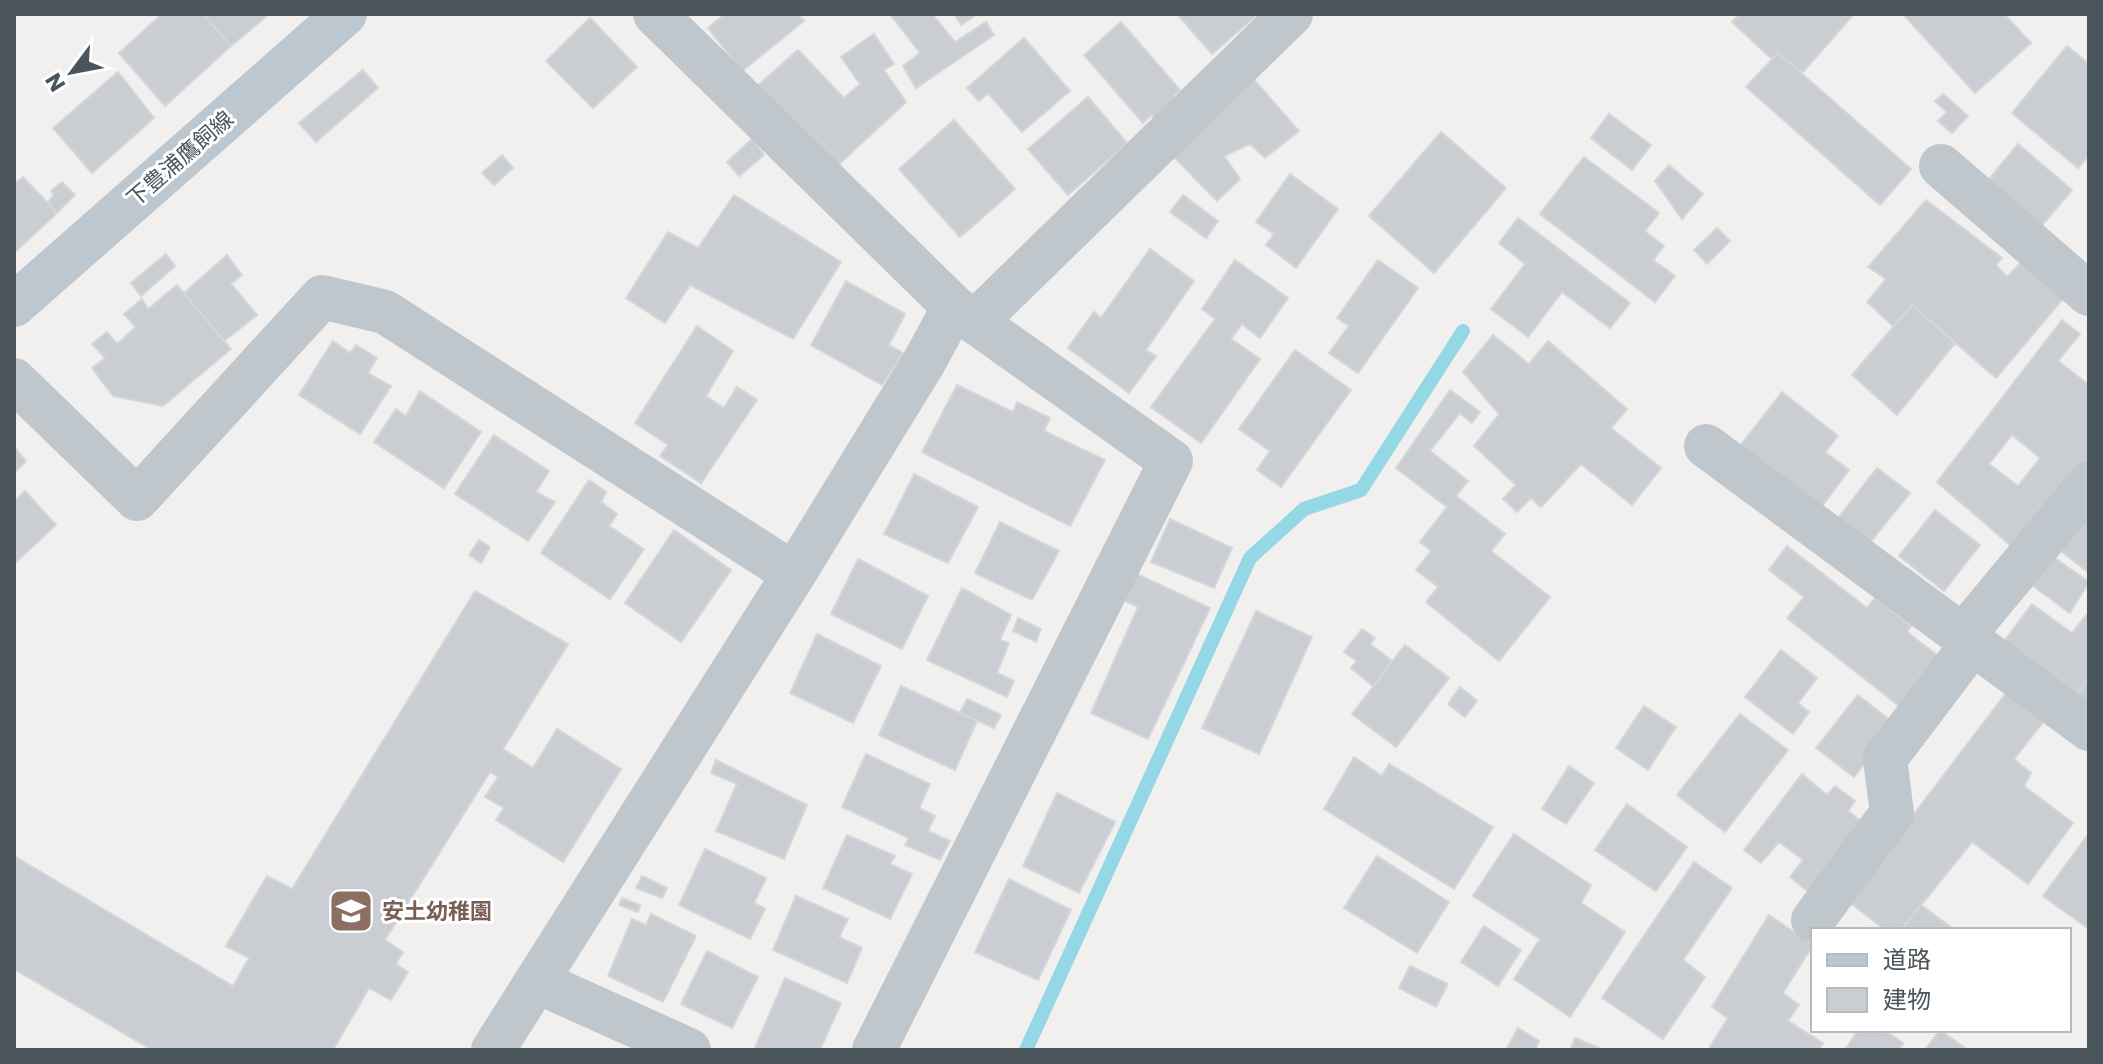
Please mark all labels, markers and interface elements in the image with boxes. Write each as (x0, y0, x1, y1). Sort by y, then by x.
north arrow (32, 32, 112, 112)
text: N (38, 67, 73, 98)
street label: 下豊浦鷹飼線 (120, 104, 240, 214)
school or university icon: 安土幼稚園 (327, 887, 375, 935)
place label: 安土幼稚園 (382, 896, 492, 927)
legend (1811, 928, 2071, 1032)
text: 道路 (1883, 943, 1931, 976)
text: 建物 (1883, 983, 1931, 1016)

